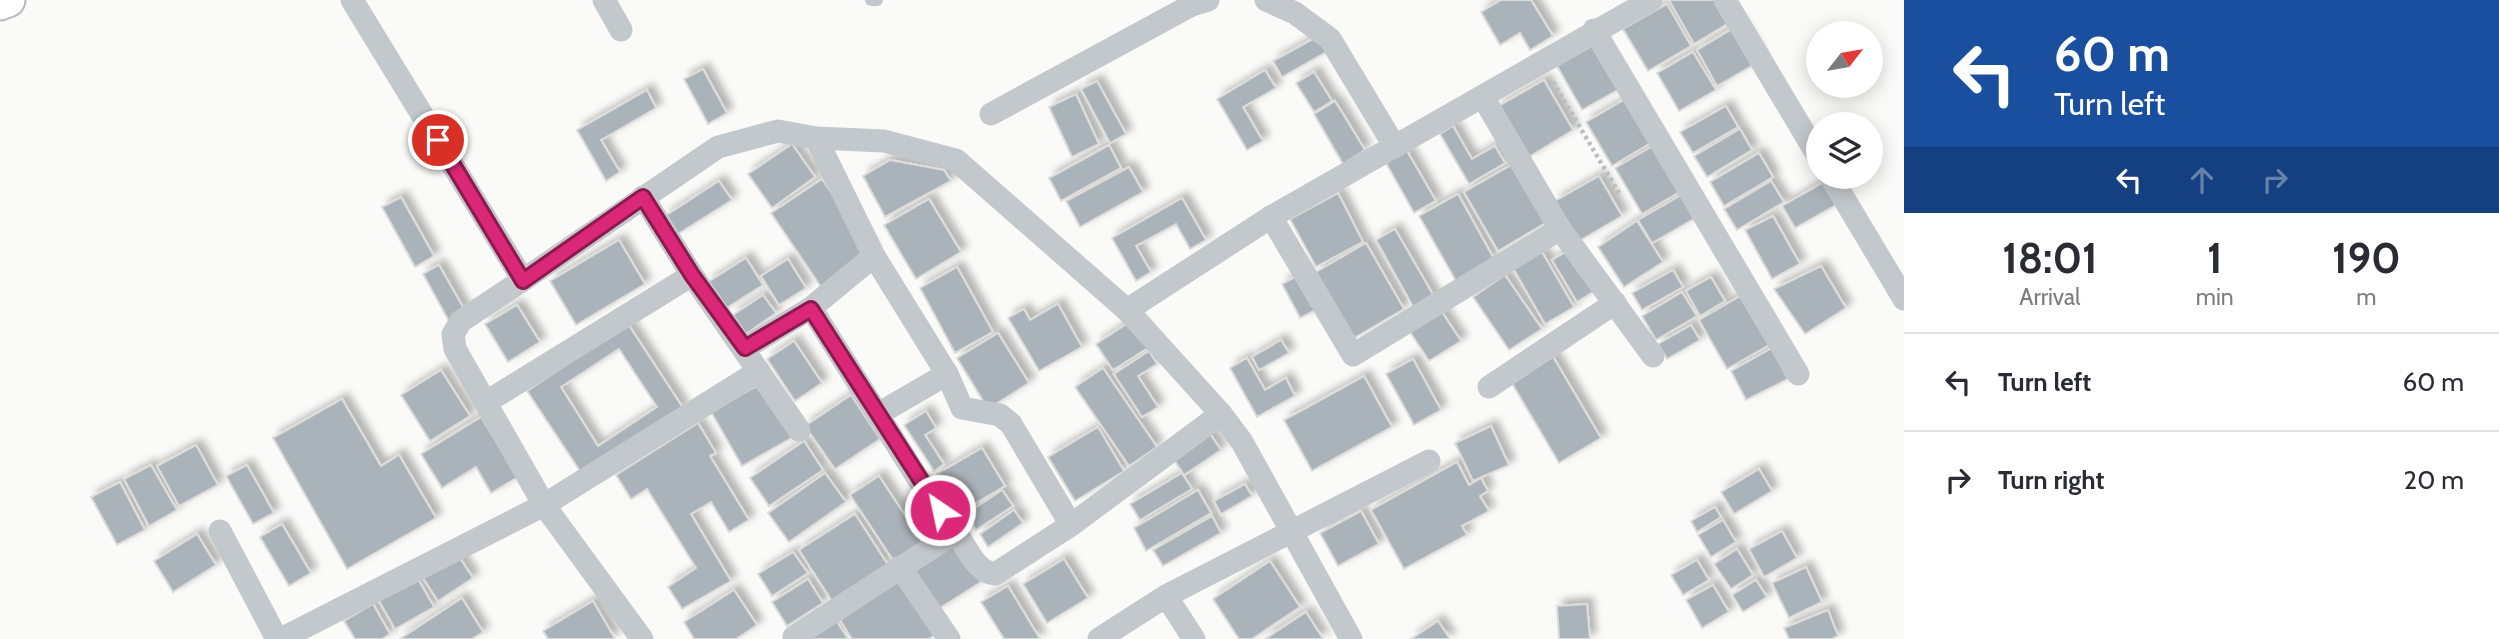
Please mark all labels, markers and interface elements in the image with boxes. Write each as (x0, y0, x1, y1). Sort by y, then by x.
north arrow (1806, 21, 1883, 98)
map controls (1806, 21, 1883, 189)
text: 60 m (2054, 24, 2170, 83)
icon: left (1939, 28, 2030, 119)
text: Turn left (2054, 84, 2165, 123)
pin (408, 110, 468, 170)
button: layers (1806, 112, 1883, 189)
icon: arrive (419, 121, 457, 159)
icon: left (2110, 161, 2148, 199)
icon: ahead (2183, 161, 2221, 199)
icon: right (2256, 161, 2294, 199)
text: 18:01 (2002, 232, 2098, 284)
text: 1 (2207, 232, 2223, 284)
text: 190 (2332, 232, 2401, 284)
text: Arrival (2019, 283, 2081, 311)
text: min (2196, 283, 2234, 311)
text: m (2356, 283, 2376, 311)
icon: left (1939, 363, 1977, 401)
text: Turn left (1998, 366, 2091, 398)
text: 60 m (2402, 366, 2464, 398)
icon: right (1939, 461, 1977, 499)
text: Turn right (1998, 464, 2104, 496)
text: 20 m (2404, 464, 2464, 496)
position arrow (903, 473, 977, 547)

